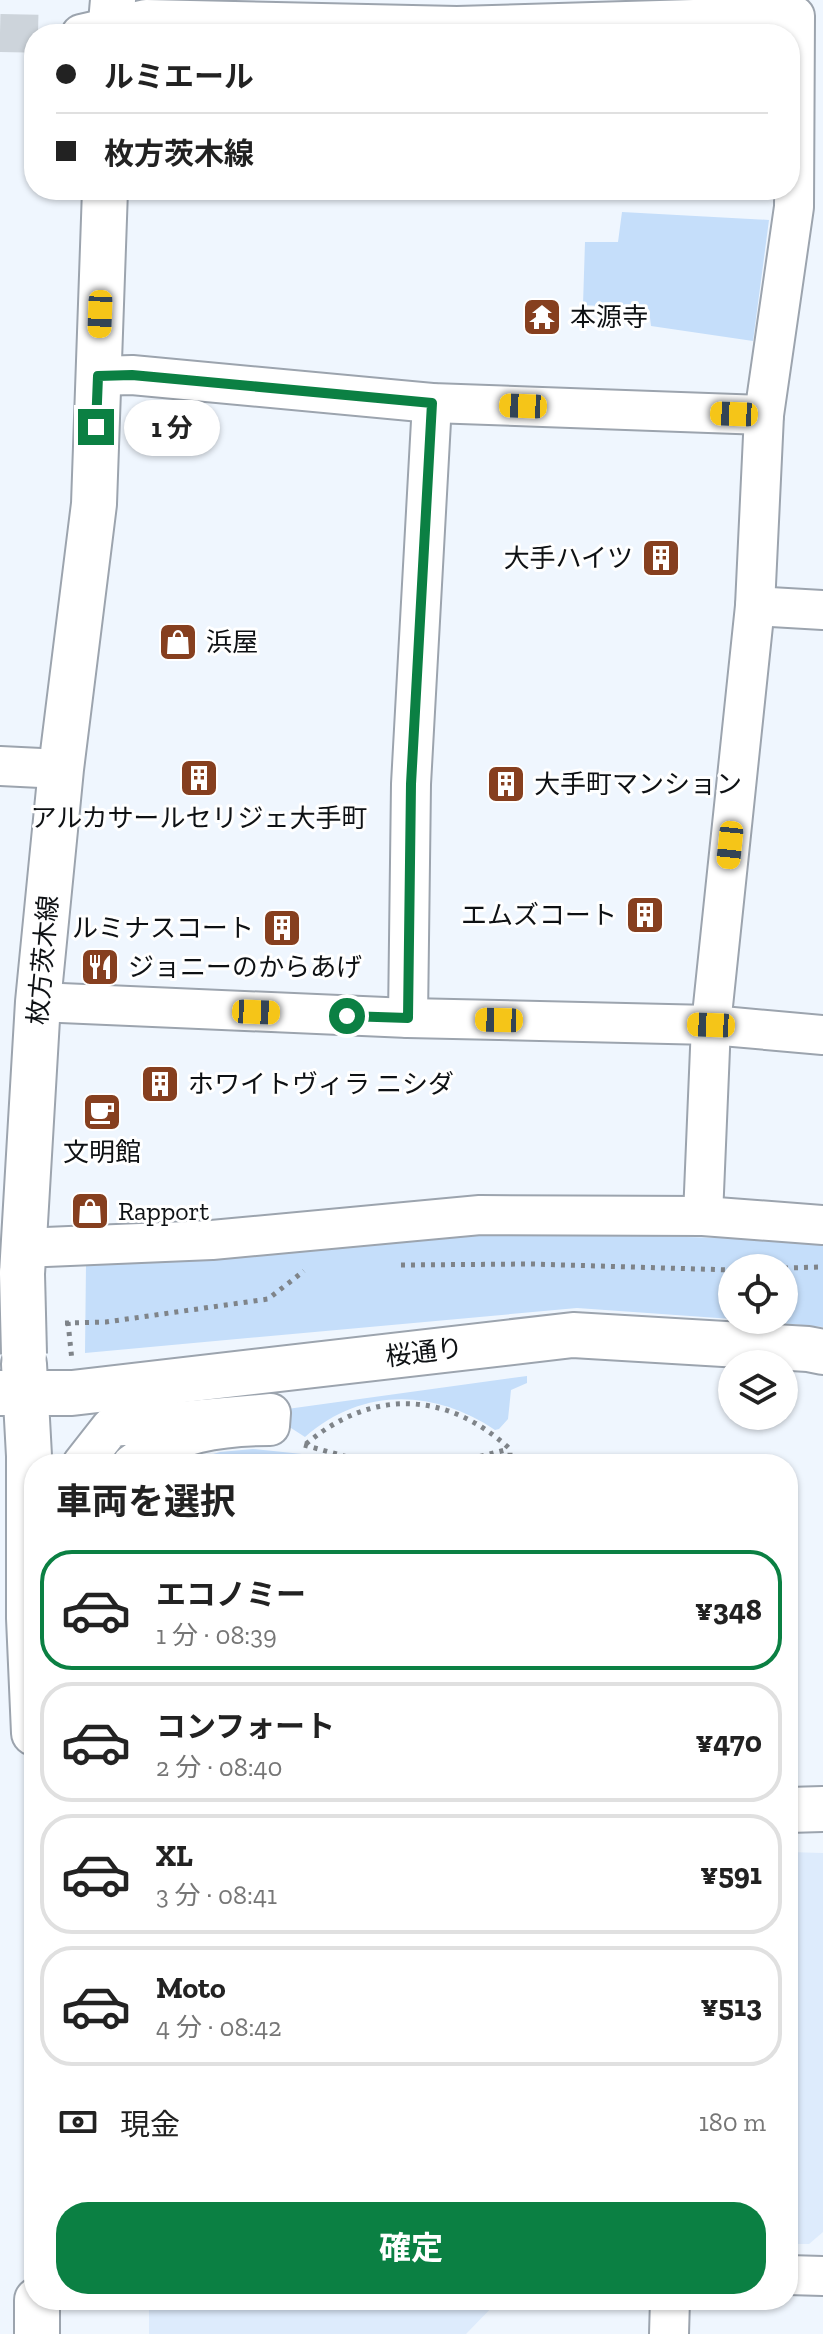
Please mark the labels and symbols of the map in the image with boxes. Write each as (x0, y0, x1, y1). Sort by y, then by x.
car (87, 290, 113, 338)
temple icon: 本源寺 (521, 296, 563, 338)
place label: 本源寺 (570, 301, 648, 333)
car (499, 393, 547, 419)
callout: 1 分 (124, 399, 220, 455)
car (710, 401, 758, 427)
route end (78, 409, 114, 445)
building icon: 大手ハイツ (640, 537, 682, 579)
place label: 大手ハイツ (504, 542, 633, 574)
shop icon: 浜屋 (157, 621, 199, 663)
place label: 浜屋 (206, 626, 258, 658)
building icon: アルカサールセリジェ大手町 (178, 757, 220, 799)
building icon: 大手町マンション (485, 763, 527, 805)
place label: 大手町マンション (534, 768, 742, 800)
place label: アルカサールセリジェ大手町 (31, 802, 367, 834)
car (716, 820, 744, 870)
street label: 枚方茨木線 (21, 894, 65, 1026)
building icon: エムズコート (624, 894, 666, 936)
place label: エムズコート (461, 899, 617, 931)
building icon: ルミナスコート (261, 907, 303, 949)
place label: ルミナスコート (72, 912, 254, 944)
restaurant icon: ジョニーのからあげ (79, 946, 121, 988)
place label: ジョニーのからあげ (128, 951, 362, 983)
route start (329, 998, 365, 1034)
car (232, 999, 280, 1025)
car (475, 1008, 523, 1032)
car (687, 1012, 735, 1038)
building icon: ホワイトヴィラ ニシダ (139, 1063, 181, 1105)
place label: ホワイトヴィラ ニシダ (188, 1068, 454, 1100)
cafe icon: 文明館 (81, 1091, 123, 1133)
place label: 文明館 (63, 1136, 141, 1168)
shop icon: Rapport (69, 1190, 111, 1232)
place label: Rapport (118, 1195, 209, 1227)
street label: 桜通り (383, 1331, 465, 1373)

